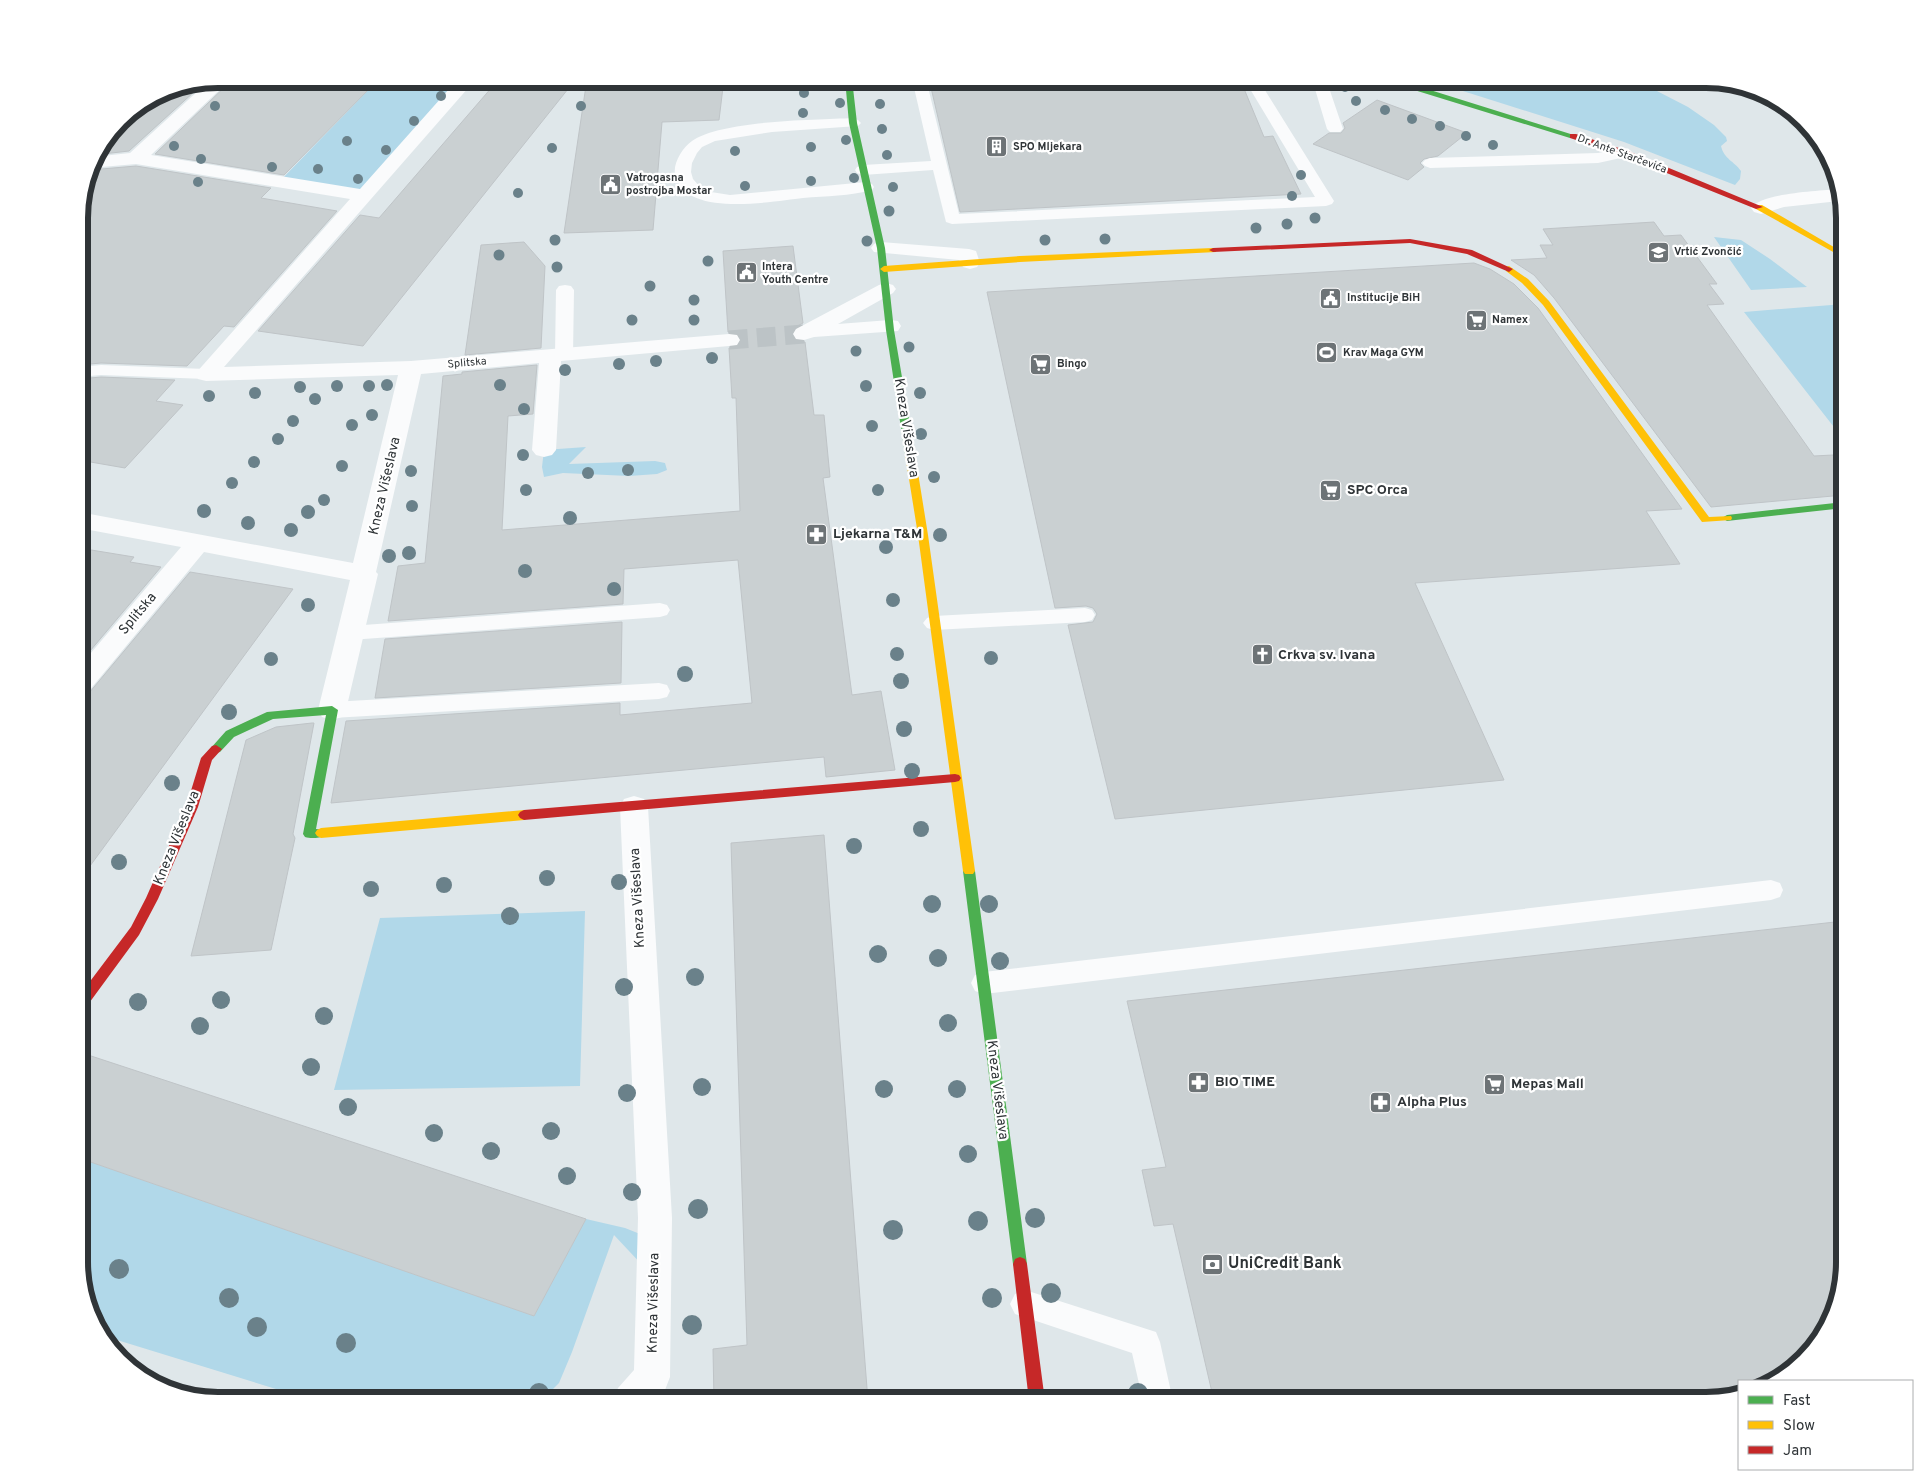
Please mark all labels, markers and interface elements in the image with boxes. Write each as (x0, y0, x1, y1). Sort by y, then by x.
street label: Dr. Ante Starčevića (1575, 131, 1669, 177)
building icon: SPO Mljekara (985, 135, 1009, 159)
place label: SPO Mljekara (1013, 140, 1082, 154)
place label: Vatrogasna postrojba Mostar (626, 171, 712, 198)
public building icon: Vatrogasna postrojba Mostar (598, 172, 622, 196)
school or university icon: Vrtić Zvončić (1646, 240, 1670, 264)
place label: Vrtić Zvončić (1674, 245, 1742, 259)
place label: Intera Youth Centre (762, 260, 828, 287)
public building icon: Intera Youth Centre (734, 261, 758, 285)
public building icon: Institucije BiH (1319, 286, 1343, 310)
place label: Institucije BiH (1347, 291, 1420, 305)
supermarket icon: Namex (1464, 308, 1488, 332)
place label: Namex (1492, 313, 1529, 327)
sports icon: Krav Maga GYM (1315, 341, 1339, 365)
place label: Krav Maga GYM (1343, 346, 1424, 360)
supermarket icon: Bingo (1029, 352, 1053, 376)
street label: Splitska (447, 354, 487, 372)
place label: Bingo (1057, 357, 1087, 371)
street label: Kneza Višeslava (890, 377, 922, 479)
street label: Kneza Višeslava (365, 435, 405, 537)
supermarket icon: SPC Orca (1319, 478, 1343, 502)
place label: SPC Orca (1347, 482, 1408, 499)
pharmacy icon: Ljekarna T&M (805, 522, 829, 546)
place label: Ljekarna T&M (833, 526, 922, 543)
street label: Splitska (116, 589, 160, 639)
church icon: Crkva sv. Ivana (1250, 643, 1274, 667)
place label: Crkva sv. Ivana (1278, 647, 1375, 664)
street label: Kneza Višeslava (150, 788, 204, 888)
street label: Kneza Višeslava (627, 848, 649, 948)
street label: Kneza Višeslava (982, 1039, 1012, 1141)
pharmacy icon: BIO TIME (1187, 1070, 1211, 1094)
supermarket icon: Mepas Mall (1483, 1072, 1507, 1096)
place label: BIO TIME (1215, 1074, 1275, 1091)
place label: Mepas Mall (1511, 1076, 1584, 1093)
pharmacy icon: Alpha Plus (1369, 1090, 1393, 1114)
place label: Alpha Plus (1397, 1094, 1467, 1111)
bank icon: UniCredit Bank (1200, 1252, 1224, 1276)
street label: Kneza Višeslava (645, 1253, 663, 1353)
place label: UniCredit Bank (1228, 1254, 1342, 1274)
legend (1738, 1380, 1913, 1470)
text: Fast (1783, 1392, 1811, 1411)
text: Slow (1783, 1417, 1815, 1436)
text: Jam (1783, 1442, 1812, 1461)

